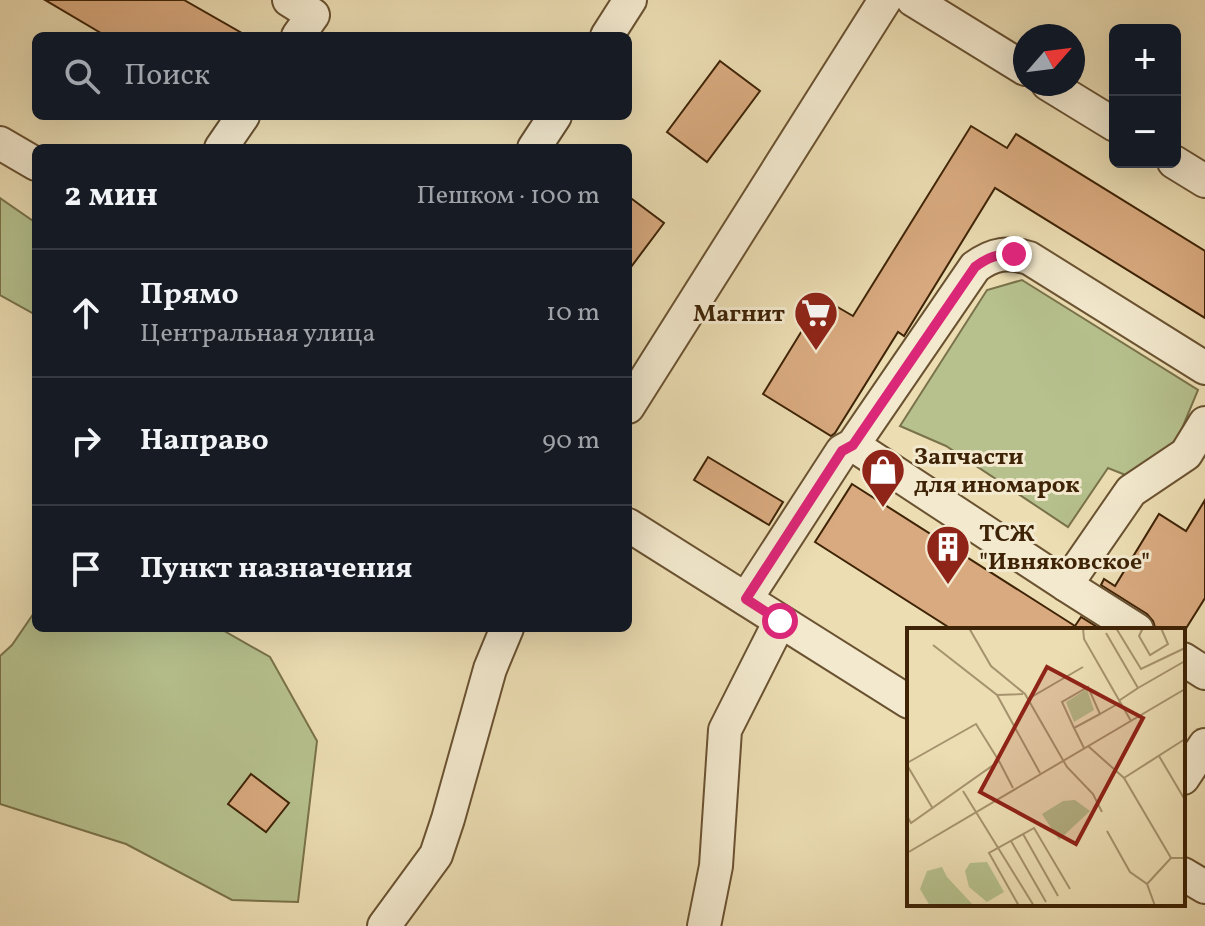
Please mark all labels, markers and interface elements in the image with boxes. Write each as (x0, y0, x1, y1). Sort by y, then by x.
north arrow (1013, 24, 1085, 96)
map controls (1109, 24, 1181, 168)
button: + (1109, 24, 1181, 96)
search box (32, 32, 632, 120)
icon: search (60, 54, 104, 98)
text: Поиск (124, 55, 210, 97)
button: − (1109, 96, 1181, 168)
text: 2 мин (64, 173, 158, 220)
text: Пешком · 100 m (416, 178, 600, 214)
route end (996, 236, 1032, 272)
text: Прямо (140, 274, 239, 316)
supermarket icon: Магнит (792, 289, 840, 352)
icon: ahead (64, 291, 108, 335)
text: 10 m (546, 295, 600, 331)
place label: Магнит (693, 298, 785, 332)
text: Центральная улица (140, 316, 375, 352)
icon: right (64, 419, 108, 463)
text: Направо (140, 420, 269, 462)
text: 90 m (542, 423, 600, 459)
place label: Запчасти для иномарок (914, 441, 1080, 503)
shop icon: Запчасти для иномарок (859, 446, 907, 509)
place label: ТСЖ "Ивняковское" (979, 518, 1150, 580)
building icon: ТСЖ "Ивняковское" (924, 523, 972, 586)
icon: arrive (64, 547, 108, 591)
text: Пункт назначения (140, 548, 412, 590)
route start (762, 603, 798, 639)
inset map (907, 628, 1185, 906)

